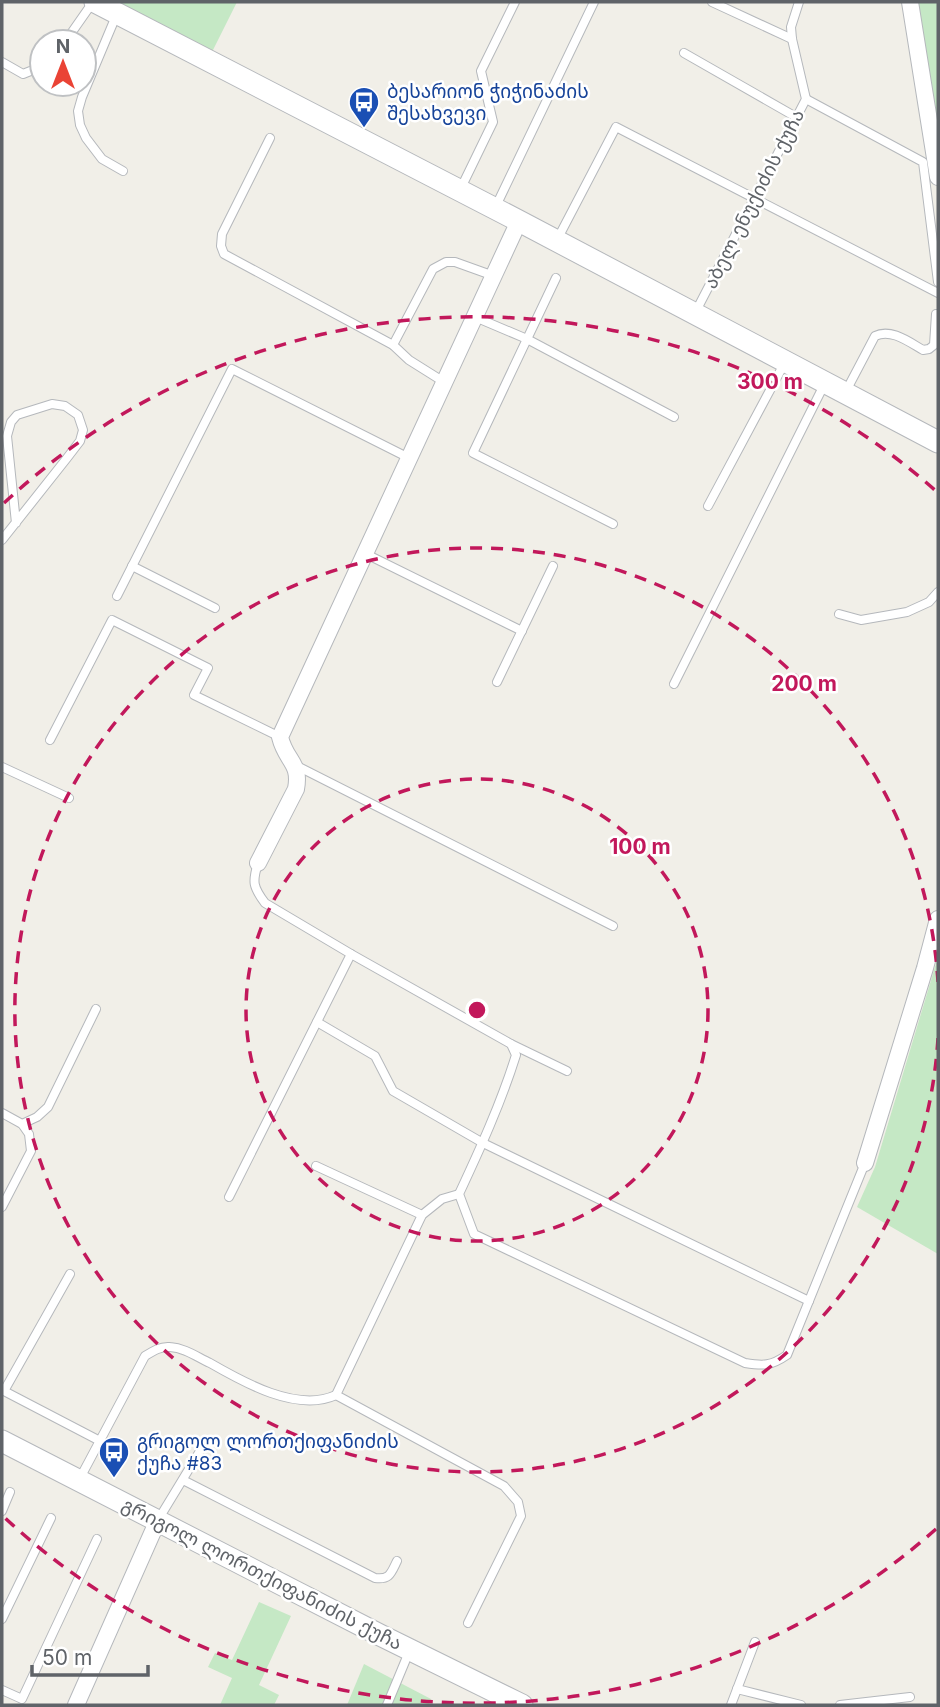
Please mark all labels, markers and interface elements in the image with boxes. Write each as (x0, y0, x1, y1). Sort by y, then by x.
north arrow (28, 28, 98, 98)
text: N (56, 35, 70, 58)
place label: ბესარიონ ჭიჭინაძის შესახვევი (387, 80, 589, 125)
bus stop icon: ბესარიონ ჭიჭინაძის შესახვევი (347, 85, 381, 129)
street label: აბელ ენუქიძის ქუჩა (699, 105, 810, 293)
text: 300 m (737, 369, 803, 394)
text: 200 m (771, 671, 837, 696)
text: 100 m (609, 834, 671, 859)
centre of rings (465, 998, 489, 1022)
place label: გრიგოლ ლორთქიფანიძის ქუჩა #83 (137, 1430, 399, 1475)
bus stop icon: გრიგოლ ლორთქიფანიძის ქუჩა #83 (97, 1435, 131, 1479)
street label: გრიგოლ ლორთქიფანიძის ქუჩა (118, 1493, 406, 1656)
scale bar (32, 1634, 147, 1678)
text: 50 m (42, 1645, 92, 1670)

